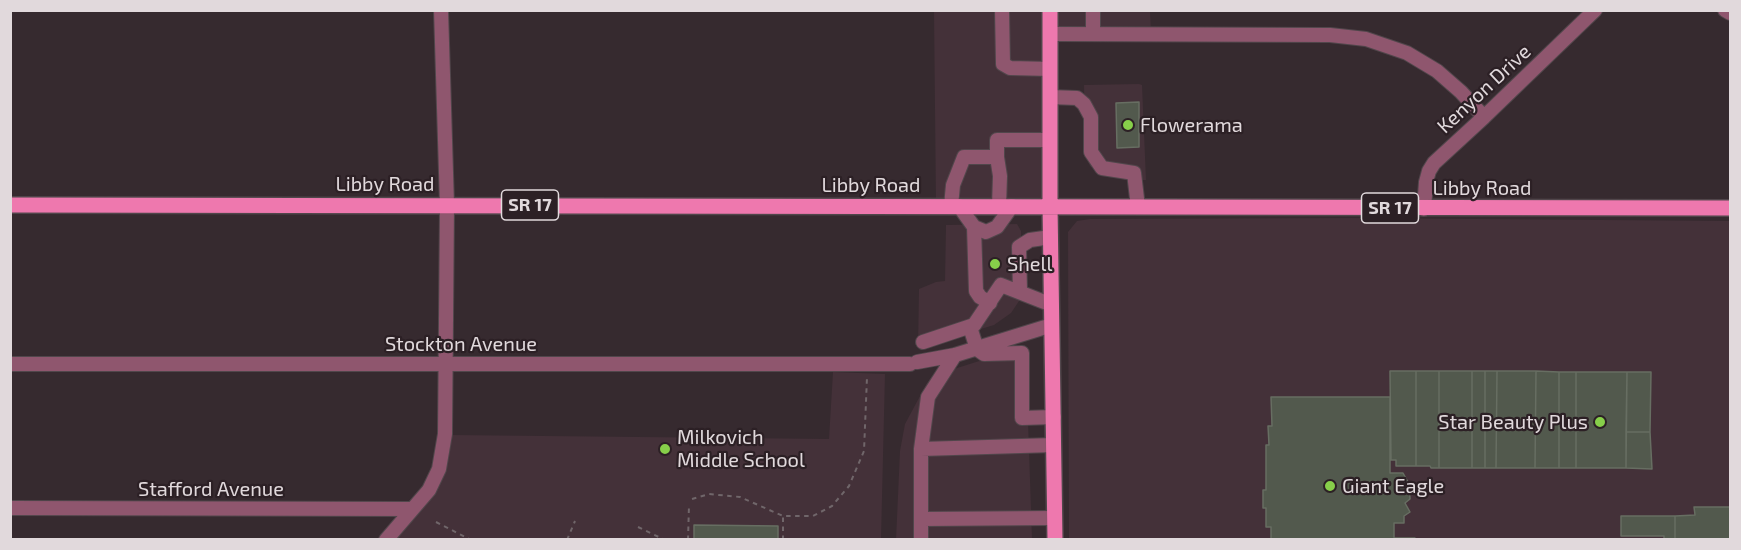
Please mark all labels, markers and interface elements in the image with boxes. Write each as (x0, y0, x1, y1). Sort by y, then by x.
street label: Kenyon Drive (1432, 40, 1536, 138)
place label: Flowerama (1140, 113, 1243, 137)
marker: Flowerama (1121, 118, 1135, 132)
street label: Libby Road (335, 172, 435, 196)
street label: Libby Road (821, 173, 921, 197)
street label: Libby Road (1432, 176, 1532, 200)
road number: SR 17 (502, 190, 558, 220)
road number: SR 17 (1362, 193, 1418, 223)
place label: Shell (1007, 252, 1052, 276)
marker: Shell (988, 257, 1002, 271)
street label: Stockton Avenue (385, 332, 537, 356)
place label: Star Beauty Plus (1438, 410, 1588, 434)
marker: Star Beauty Plus (1593, 415, 1607, 429)
place label: Milkovich Middle School (677, 425, 805, 472)
marker: Milkovich Middle School (658, 442, 672, 456)
place label: Giant Eagle (1342, 474, 1444, 498)
street label: Stafford Avenue (138, 477, 284, 501)
marker: Giant Eagle (1323, 479, 1337, 493)

